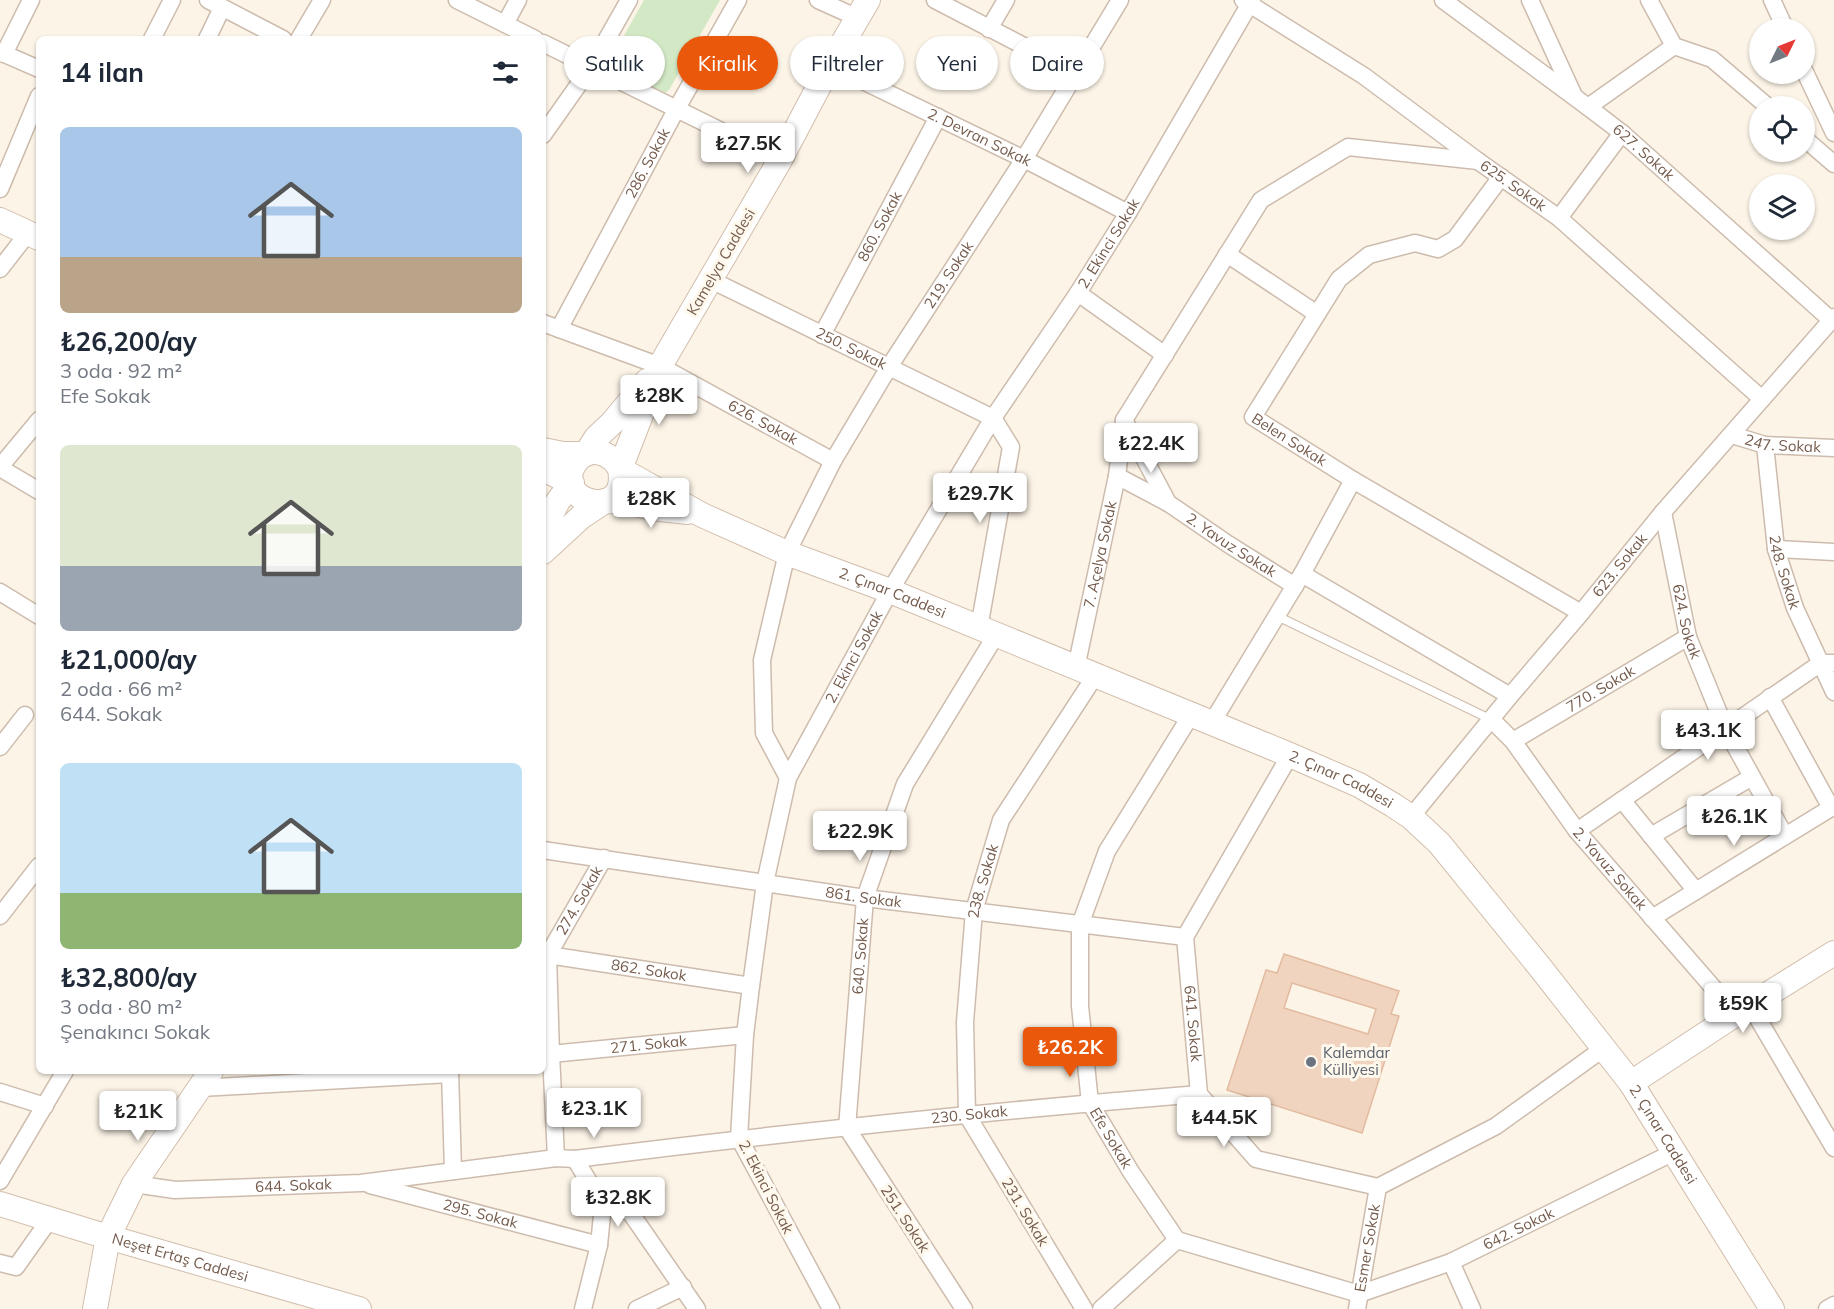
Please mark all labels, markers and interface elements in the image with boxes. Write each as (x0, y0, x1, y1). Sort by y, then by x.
north arrow (1749, 18, 1815, 84)
map controls (1749, 18, 1815, 240)
chip: Satılık (564, 36, 665, 90)
chip: Kiralık (677, 36, 778, 90)
chip: Filtreler (790, 36, 904, 90)
chip: Yeni (916, 36, 998, 90)
chip: Daire (1010, 36, 1104, 90)
text: 14 ilan (60, 56, 144, 89)
icon: filters (489, 56, 522, 89)
button: locate (1749, 96, 1815, 162)
street label: 2. Devran Sokak (925, 104, 1035, 170)
street label: 627. Sokak (1609, 119, 1679, 185)
pin: ₺27.5K (699, 123, 797, 174)
street label: 286. Sokak (621, 124, 674, 201)
text: ₺27.5K (715, 130, 781, 155)
street label: 625. Sokak (1477, 155, 1550, 215)
icon: home (237, 166, 345, 274)
button: layers (1749, 174, 1815, 240)
street label: 860. Sokak (853, 188, 906, 265)
street label: 2. Ekinci Sokak (1073, 195, 1144, 292)
street label: Kamelya Caddesi (682, 205, 759, 319)
street label: 219. Sokak (920, 237, 977, 312)
street label: 250. Sokak (813, 323, 890, 374)
text: ₺26,200/ay (60, 325, 197, 358)
text: 3 oda · 92 m² (60, 358, 182, 383)
pin: ₺28K (623, 375, 695, 426)
text: ₺28K (634, 382, 684, 407)
text: Efe Sokak (60, 383, 151, 408)
street label: 626. Sokak (725, 395, 802, 449)
street label: Belen Sokak (1248, 409, 1331, 470)
pin: ₺22.4K (1102, 423, 1200, 474)
street label: 247. Sokak (1742, 429, 1822, 456)
text: ₺22.4K (1118, 430, 1184, 455)
pin: ₺29.7K (931, 473, 1029, 524)
pin: ₺28K (615, 478, 687, 529)
text: ₺29.7K (947, 480, 1013, 505)
icon: home (237, 484, 345, 592)
text: ₺28K (626, 485, 676, 510)
street label: 7. Açelya Sokak (1079, 499, 1121, 610)
street label: 2. Yavuz Sokak (1183, 508, 1280, 581)
street label: 623. Sokak (1588, 529, 1651, 601)
street label: 248. Sokak (1766, 534, 1805, 612)
street label: 2. Çınar Caddesi (836, 563, 949, 622)
street label: 624. Sokak (1669, 582, 1706, 662)
street label: 2. Ekinci Sokak (821, 607, 887, 706)
text: ₺21,000/ay (60, 643, 197, 676)
street label: 770. Sokak (1563, 661, 1638, 716)
text: 2 oda · 66 m² (60, 676, 182, 701)
text: 644. Sokak (60, 701, 162, 726)
pin: ₺43.1K (1659, 710, 1757, 761)
text: ₺43.1K (1675, 717, 1741, 742)
street label: 2. Çınar Caddesi (1286, 746, 1397, 812)
pin: ₺26.1K (1685, 796, 1783, 847)
icon: home (237, 802, 345, 910)
text: ₺26.1K (1701, 803, 1767, 828)
pin: ₺22.9K (811, 811, 909, 862)
text: ₺22.9K (827, 818, 893, 843)
street label: 2. Yavuz Sokak (1569, 823, 1652, 914)
street label: 238. Sokak (963, 841, 1002, 919)
street label: 274. Sokak (552, 862, 607, 938)
street label: 861. Sokak (824, 882, 903, 911)
street label: 640. Sokak (847, 917, 872, 995)
street label: 862. Sokok (610, 955, 688, 985)
text: ₺32,800/ay (60, 961, 197, 994)
pin: ₺59K (1707, 983, 1779, 1034)
street label: 641. Sokak (1180, 984, 1206, 1063)
text: ₺59K (1718, 990, 1768, 1015)
text: 3 oda · 80 m² (60, 994, 182, 1019)
text: Şenakıncı Sokak (60, 1019, 210, 1044)
pin: ₺26.2K (1021, 1027, 1119, 1078)
street label: 271. Sokak (609, 1031, 688, 1057)
text: ₺26.2K (1037, 1034, 1103, 1059)
place label: Kalemdar Külliyesi (1323, 1043, 1390, 1079)
marker: Kalemdar Külliyesi (1304, 1055, 1318, 1069)
street label: 2. Çınar Caddesi (1625, 1081, 1702, 1187)
pin: ₺23.1K (545, 1088, 643, 1139)
pin: ₺21K (102, 1091, 174, 1142)
text: ₺23.1K (561, 1095, 627, 1120)
pin: ₺44.5K (1175, 1097, 1273, 1148)
text: ₺21K (113, 1098, 163, 1123)
street label: 230. Sokak (930, 1101, 1009, 1127)
street label: Efe Sokak (1086, 1104, 1137, 1172)
text: ₺44.5K (1191, 1104, 1257, 1129)
street label: 2. Ekinci Sokak (735, 1137, 798, 1237)
street label: 644. Sokak (255, 1174, 332, 1196)
street label: 231. Sokak (998, 1174, 1053, 1250)
pin: ₺32.8K (569, 1177, 667, 1228)
street label: 251. Sokak (877, 1181, 934, 1256)
text: ₺32.8K (585, 1184, 651, 1209)
street label: 295. Sokak (441, 1194, 520, 1232)
street label: Esmer Sokak (1350, 1202, 1384, 1293)
street label: 642. Sokak (1480, 1203, 1557, 1254)
street label: Neşet Ertaş Caddesi (110, 1229, 251, 1286)

